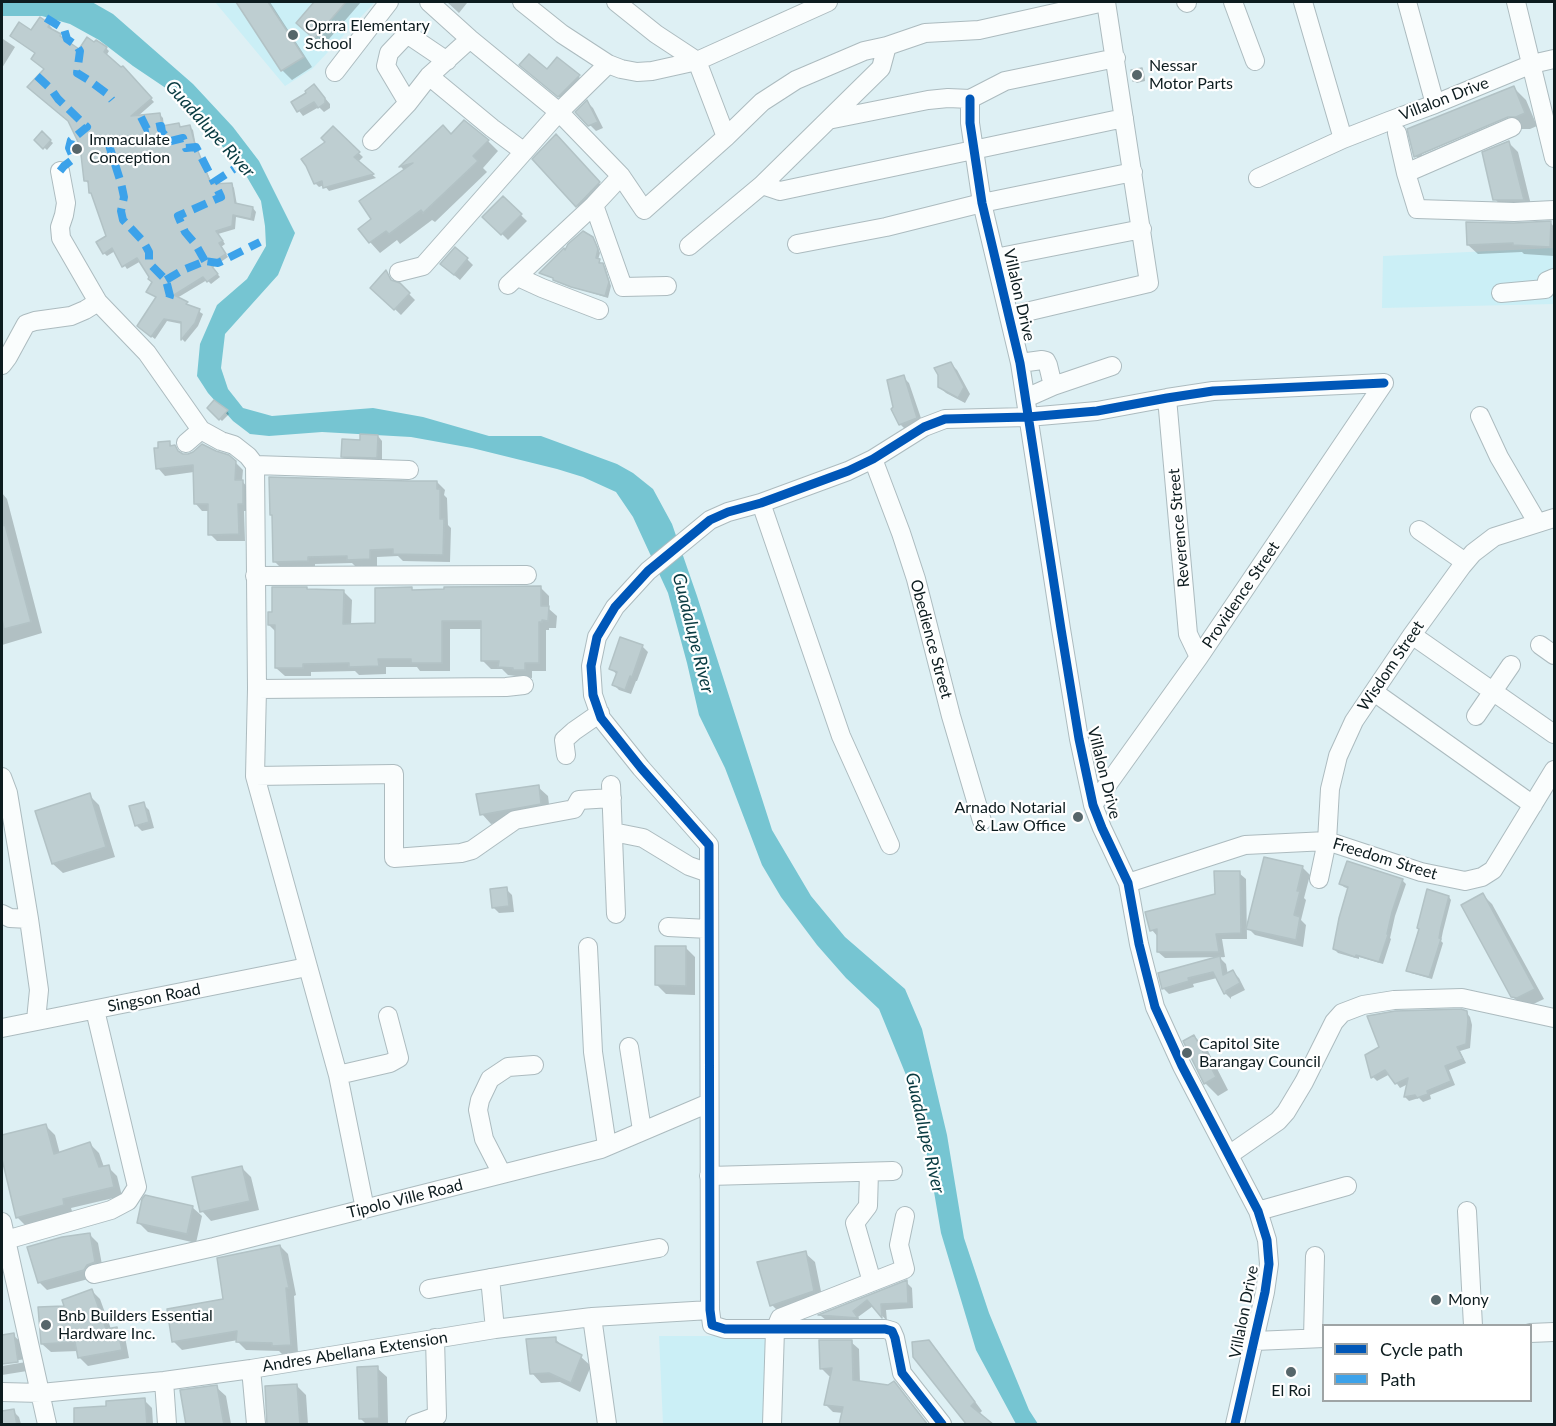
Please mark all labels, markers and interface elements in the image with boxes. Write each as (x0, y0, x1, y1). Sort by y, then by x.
place label: Oprra Elementary School (305, 16, 430, 54)
marker: Oprra Elementary School (286, 28, 300, 42)
place label: Nessar Motor Parts (1149, 56, 1233, 94)
marker: Nessar Motor Parts (1130, 68, 1144, 82)
street label: Villalon Drive (1397, 73, 1491, 125)
water label: Guadalupe River (161, 76, 259, 182)
place label: Immaculate Conception (89, 130, 170, 168)
marker: Immaculate Conception (70, 142, 84, 156)
street label: Villalon Drive (999, 247, 1039, 343)
street label: Reverence Street (1164, 468, 1194, 588)
street label: Providence Street (1198, 538, 1284, 652)
water label: Guadalupe River (668, 571, 718, 695)
street label: Obedience Street (906, 577, 956, 701)
street label: Wisdom Street (1354, 617, 1428, 715)
street label: Villalon Drive (1083, 725, 1125, 821)
place label: Arnado Notarial & Law Office (954, 798, 1066, 836)
marker: Arnado Notarial & Law Office (1071, 810, 1085, 824)
street label: Freedom Street (1330, 834, 1440, 884)
street label: Singson Road (106, 980, 202, 1016)
place label: Capitol Site Barangay Council (1199, 1034, 1321, 1072)
marker: Capitol Site Barangay Council (1180, 1046, 1194, 1060)
water label: Guadalupe River (901, 1071, 949, 1195)
street label: Tipolo Ville Road (345, 1175, 465, 1223)
street label: Villalon Drive (1226, 1264, 1262, 1360)
place label: Mony (1448, 1290, 1489, 1310)
marker: Mony (1429, 1293, 1443, 1307)
place label: Bnb Builders Essential Hardware Inc. (58, 1306, 213, 1344)
marker: Bnb Builders Essential Hardware Inc. (39, 1318, 53, 1332)
legend (1322, 1324, 1532, 1402)
street label: Andres Abellana Extension (261, 1328, 449, 1376)
text: Cycle path (1380, 1338, 1463, 1360)
marker: El Roi (1284, 1365, 1298, 1379)
text: Path (1380, 1368, 1416, 1390)
place label: El Roi (1271, 1381, 1311, 1401)

